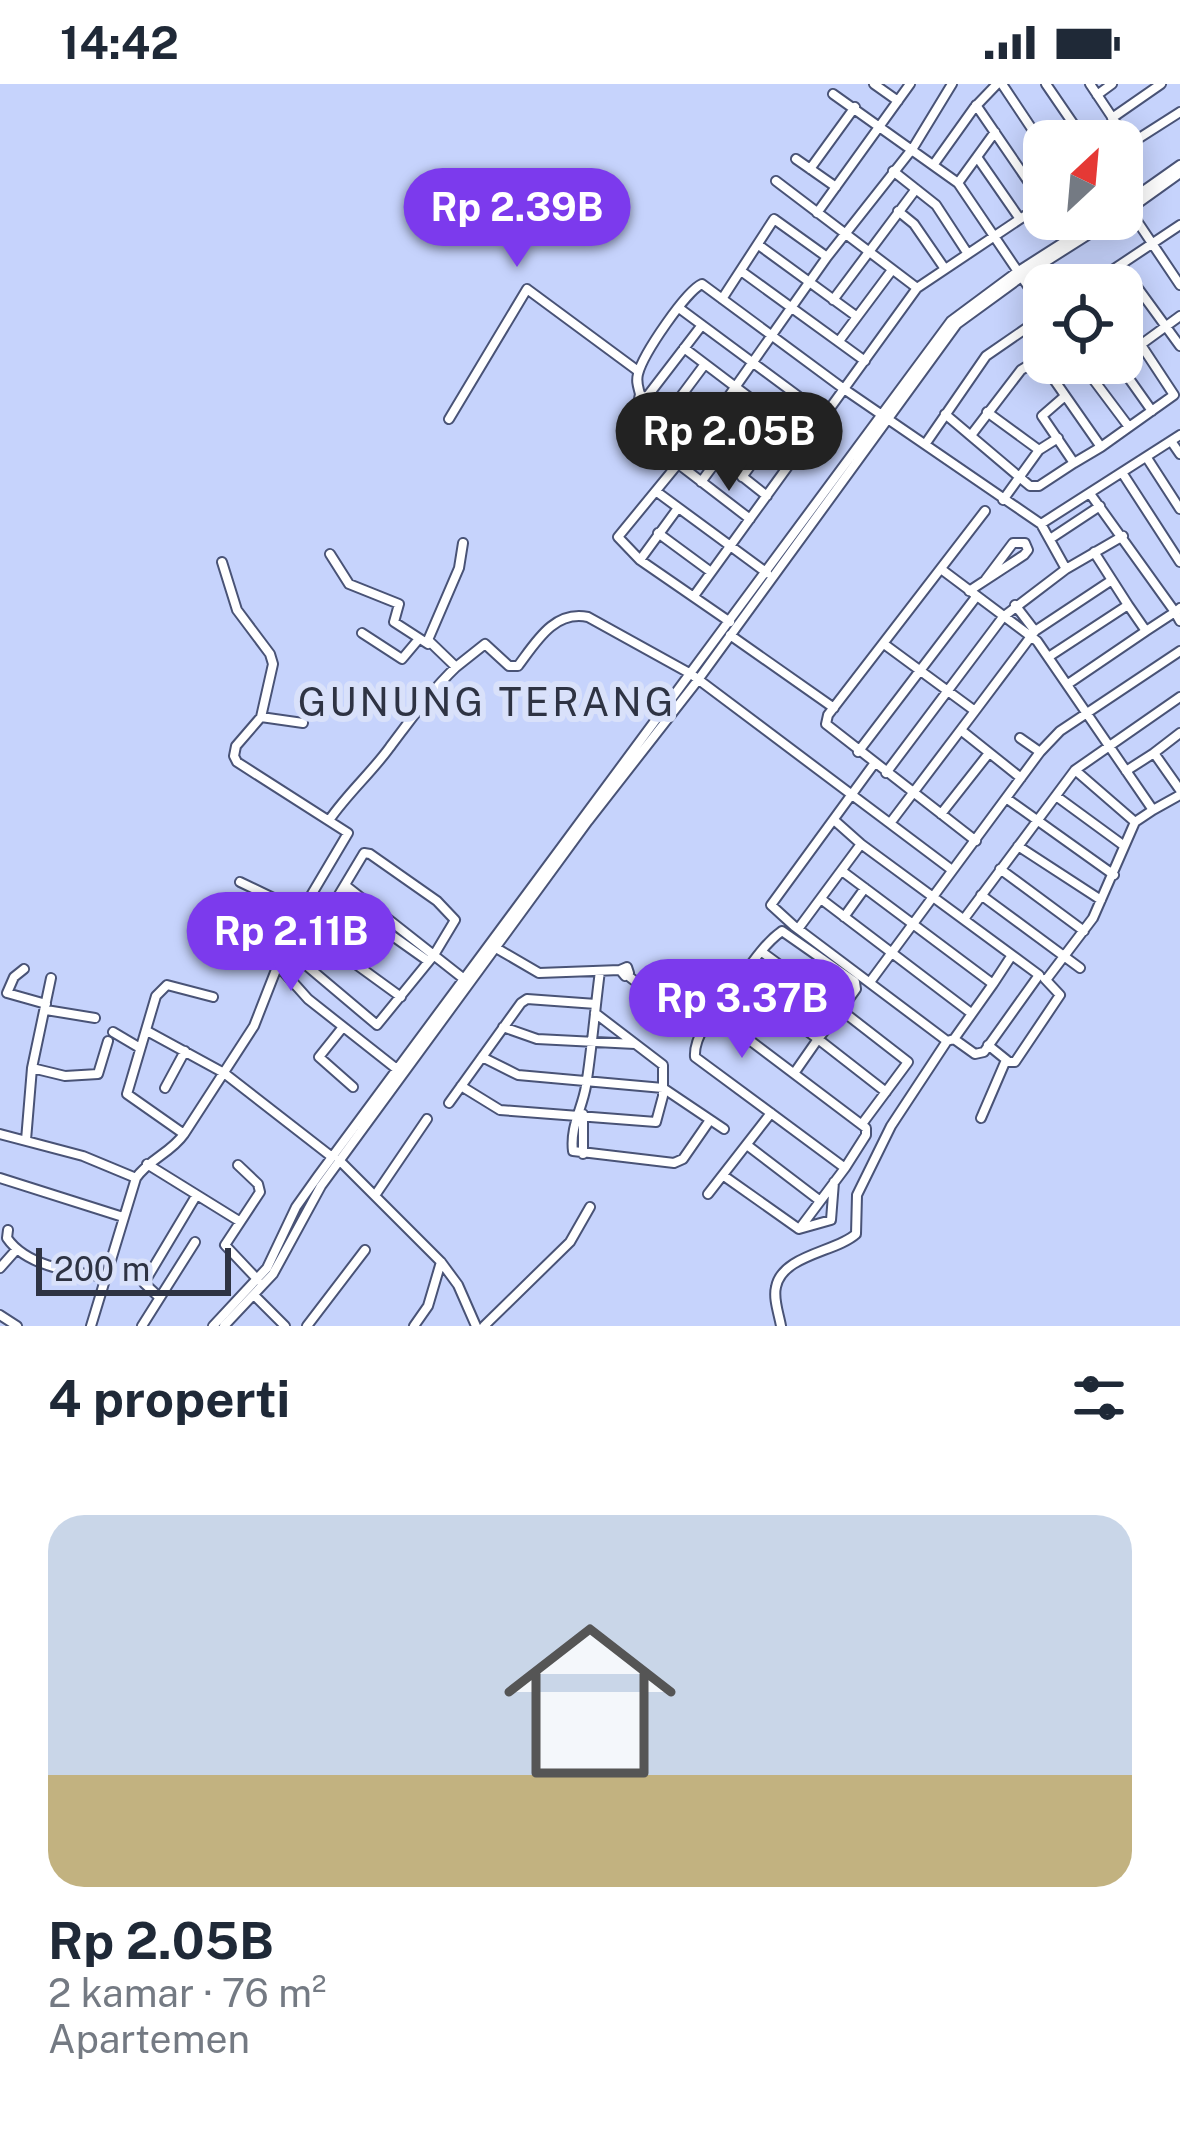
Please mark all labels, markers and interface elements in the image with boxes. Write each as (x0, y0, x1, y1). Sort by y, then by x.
text: 14:42 (60, 16, 179, 69)
north arrow (1023, 120, 1143, 240)
map controls (1023, 120, 1143, 384)
pin: Rp 2.39B (393, 168, 641, 270)
text: Rp 2.39B (431, 184, 603, 230)
button: locate (1023, 264, 1143, 384)
pin: Rp 2.05B (605, 392, 853, 494)
text: Rp 2.05B (643, 408, 815, 454)
district label: GUNUNG TERANG (298, 679, 676, 725)
pin: Rp 2.11B (167, 892, 415, 994)
text: Rp 2.11B (214, 908, 368, 954)
pin: Rp 3.37B (618, 959, 866, 1061)
text: Rp 3.37B (656, 975, 828, 1021)
scale bar (36, 1242, 231, 1295)
text: 200 m (54, 1250, 150, 1288)
icon: filters (1066, 1365, 1132, 1431)
text: 4 properti (48, 1369, 290, 1428)
icon: home (482, 1593, 698, 1809)
text: Rp 2.05B (48, 1911, 274, 1970)
text: 2 kamar · 76 m² (48, 1970, 326, 2016)
text: Apartemen (48, 2016, 250, 2062)

